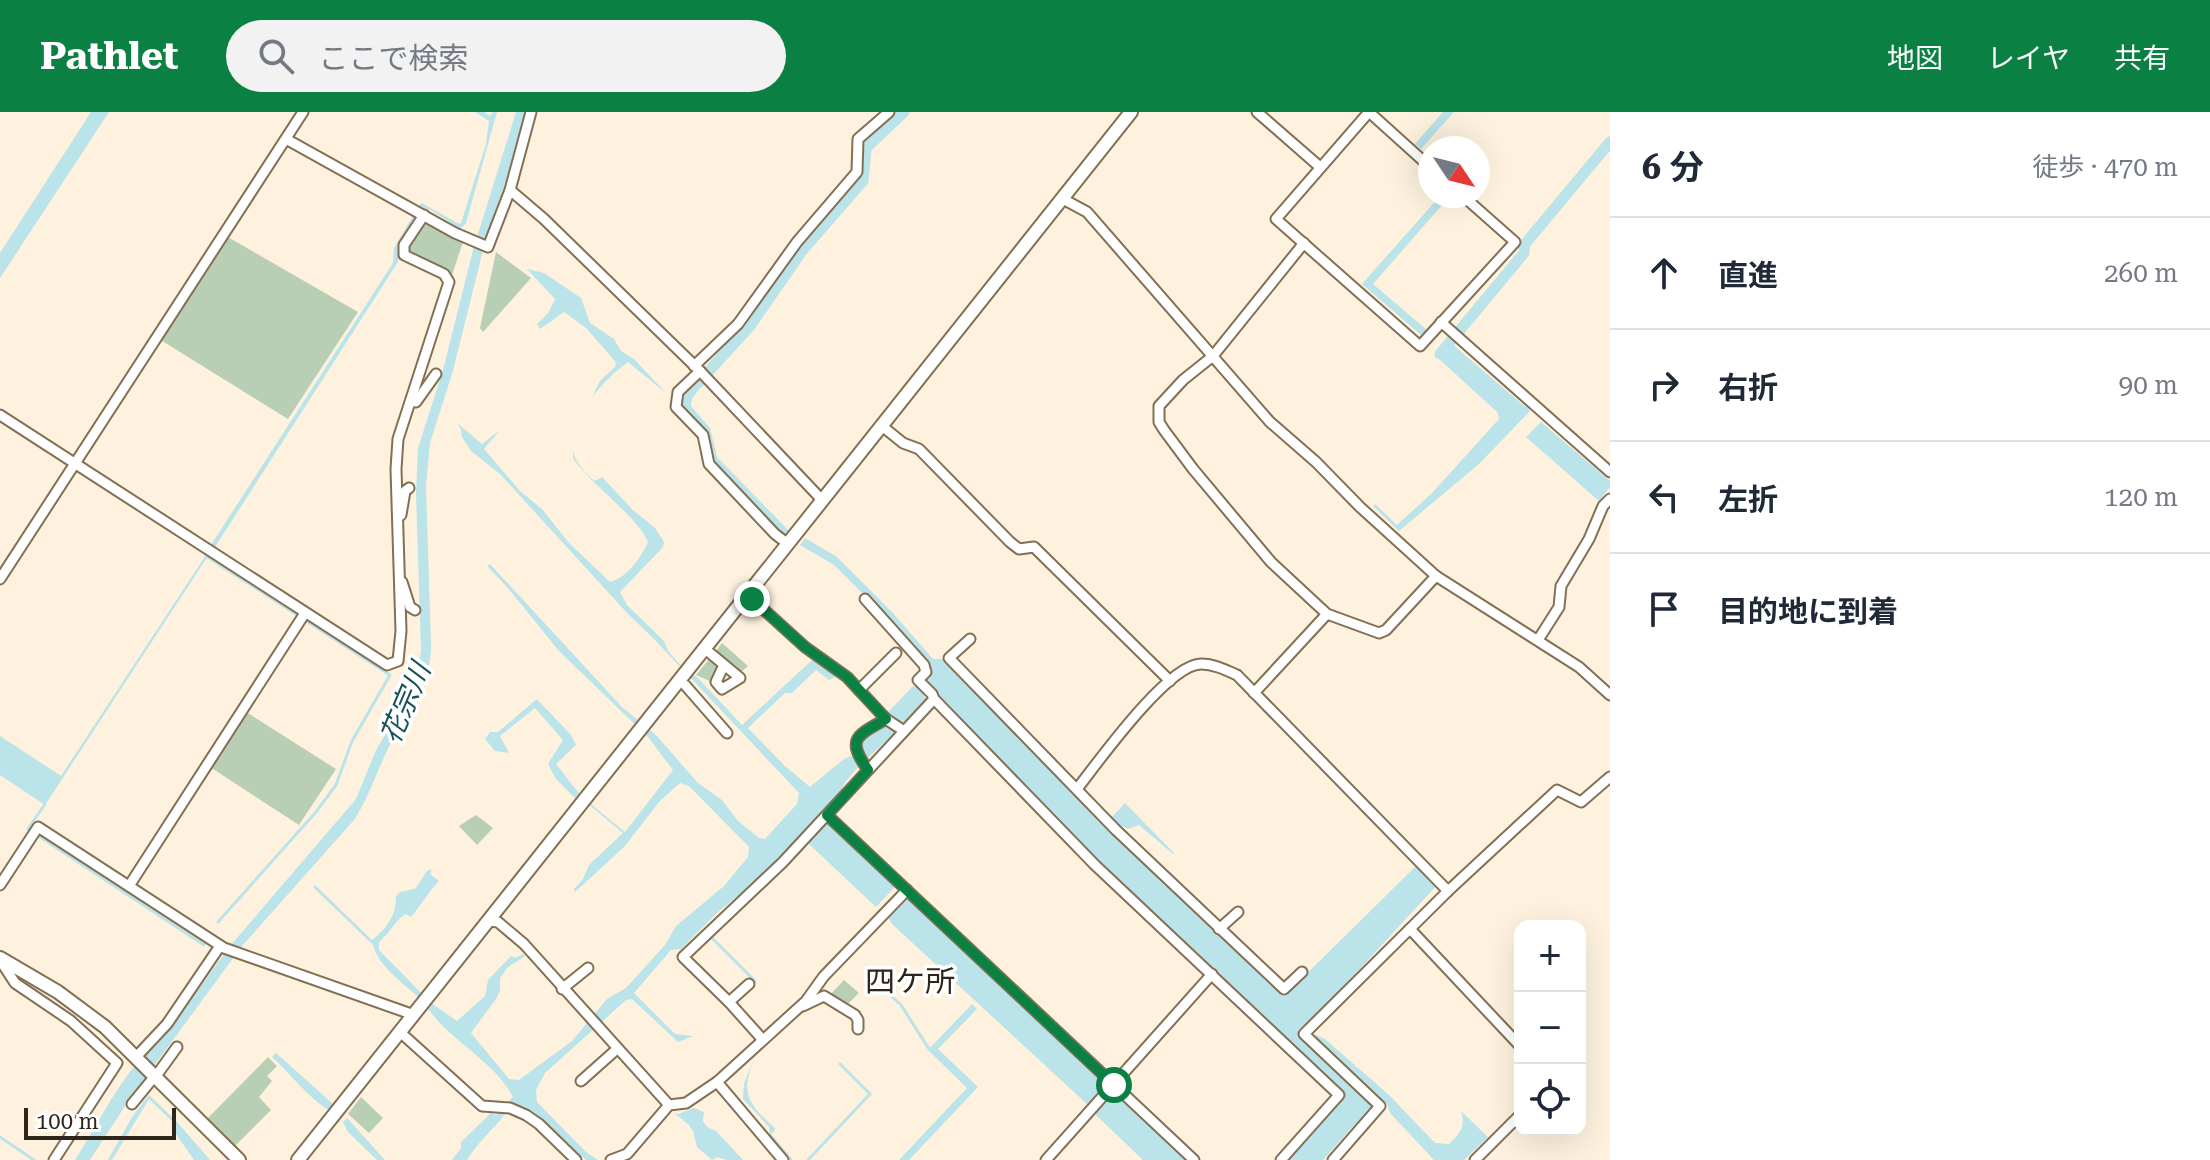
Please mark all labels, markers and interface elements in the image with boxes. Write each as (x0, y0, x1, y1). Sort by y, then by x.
search box (226, 20, 786, 92)
text: Pathlet (40, 34, 178, 78)
icon: search (254, 34, 298, 78)
text: ここで検索 (318, 41, 468, 76)
text: 地図 (1887, 42, 1943, 75)
text: レイヤ (1987, 42, 2070, 75)
text: 共有 (2114, 42, 2170, 75)
north arrow (1418, 136, 1490, 208)
text: 6 分 (1642, 147, 1704, 187)
text: 徒歩 · 470 m (2032, 152, 2178, 182)
icon: ahead (1642, 251, 1686, 295)
text: 直進 (1718, 258, 1778, 293)
text: 260 m (2104, 258, 2178, 288)
icon: right (1642, 363, 1686, 407)
text: 右折 (1718, 370, 1778, 405)
text: 90 m (2119, 370, 2178, 400)
icon: left (1642, 475, 1686, 519)
text: 左折 (1718, 482, 1778, 517)
text: 120 m (2104, 482, 2178, 512)
route end (734, 581, 770, 617)
icon: arrive (1642, 587, 1686, 631)
text: 目的地に到着 (1718, 594, 1898, 629)
water label: 花宗川 (374, 655, 438, 748)
map controls (1514, 920, 1586, 1136)
button: + (1514, 920, 1586, 992)
district label: 四ケ所 (865, 964, 955, 999)
button: − (1514, 992, 1586, 1064)
button: locate (1514, 1064, 1586, 1136)
route start (1096, 1067, 1132, 1103)
scale bar (24, 1104, 176, 1140)
text: 100 m (36, 1109, 99, 1134)

